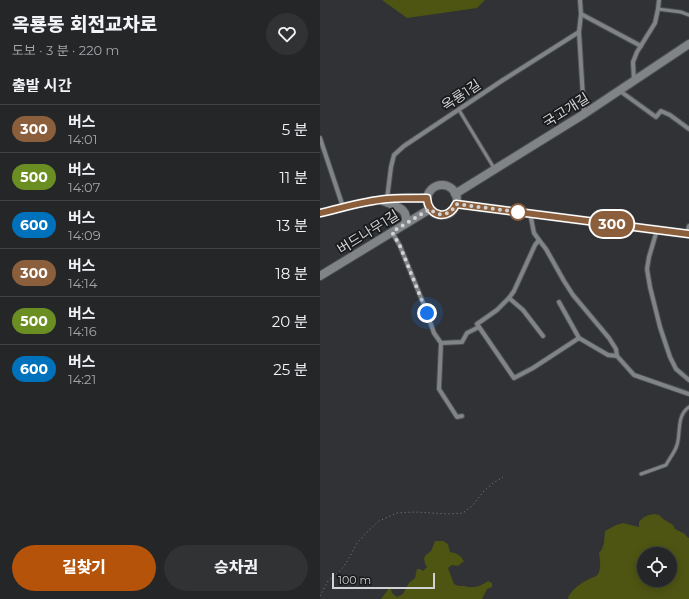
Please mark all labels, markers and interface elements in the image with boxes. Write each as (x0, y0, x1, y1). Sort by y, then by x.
text: 옥룡동 회전교차로 (12, 13, 157, 36)
button: heart (266, 13, 308, 55)
text: 도보 · 3 분 · 220 m (12, 42, 119, 58)
street label: 옥룡1길 (438, 75, 484, 115)
text: 출발 시간 (12, 76, 71, 95)
street label: 국고개길 (539, 89, 593, 131)
text: 버스 (68, 112, 96, 131)
text: 300 (20, 120, 48, 138)
text: 5 분 (282, 120, 308, 139)
text: 14:01 (68, 131, 97, 147)
text: 버스 (68, 160, 96, 179)
text: 500 (20, 168, 48, 186)
text: 11 분 (279, 168, 308, 187)
text: 14:07 (68, 179, 100, 195)
unlabelled marker (509, 203, 527, 221)
street label: 버드나무1길 (334, 206, 402, 258)
text: 버스 (68, 208, 96, 227)
line badge: 300 (589, 211, 635, 237)
text: 300 (598, 215, 626, 233)
text: 600 (20, 216, 48, 234)
text: 13 분 (276, 216, 308, 235)
text: 14:09 (68, 227, 101, 243)
text: 버스 (68, 256, 96, 275)
text: 300 (20, 264, 48, 282)
text: 18 분 (275, 264, 308, 283)
text: 14:14 (68, 275, 97, 291)
your location (417, 303, 437, 323)
text: 버스 (68, 304, 96, 323)
text: 500 (20, 312, 48, 330)
text: 20 분 (272, 312, 308, 331)
text: 14:16 (68, 323, 97, 339)
text: 버스 (68, 352, 96, 371)
text: 600 (20, 360, 48, 378)
text: 25 분 (273, 360, 308, 379)
text: 14:21 (68, 371, 96, 387)
button: 길찾기 (12, 545, 156, 591)
button: 승차권 (164, 545, 308, 591)
map controls (637, 547, 677, 587)
button: locate (637, 547, 677, 587)
scale bar (332, 571, 435, 590)
text: 100 m (338, 573, 371, 587)

